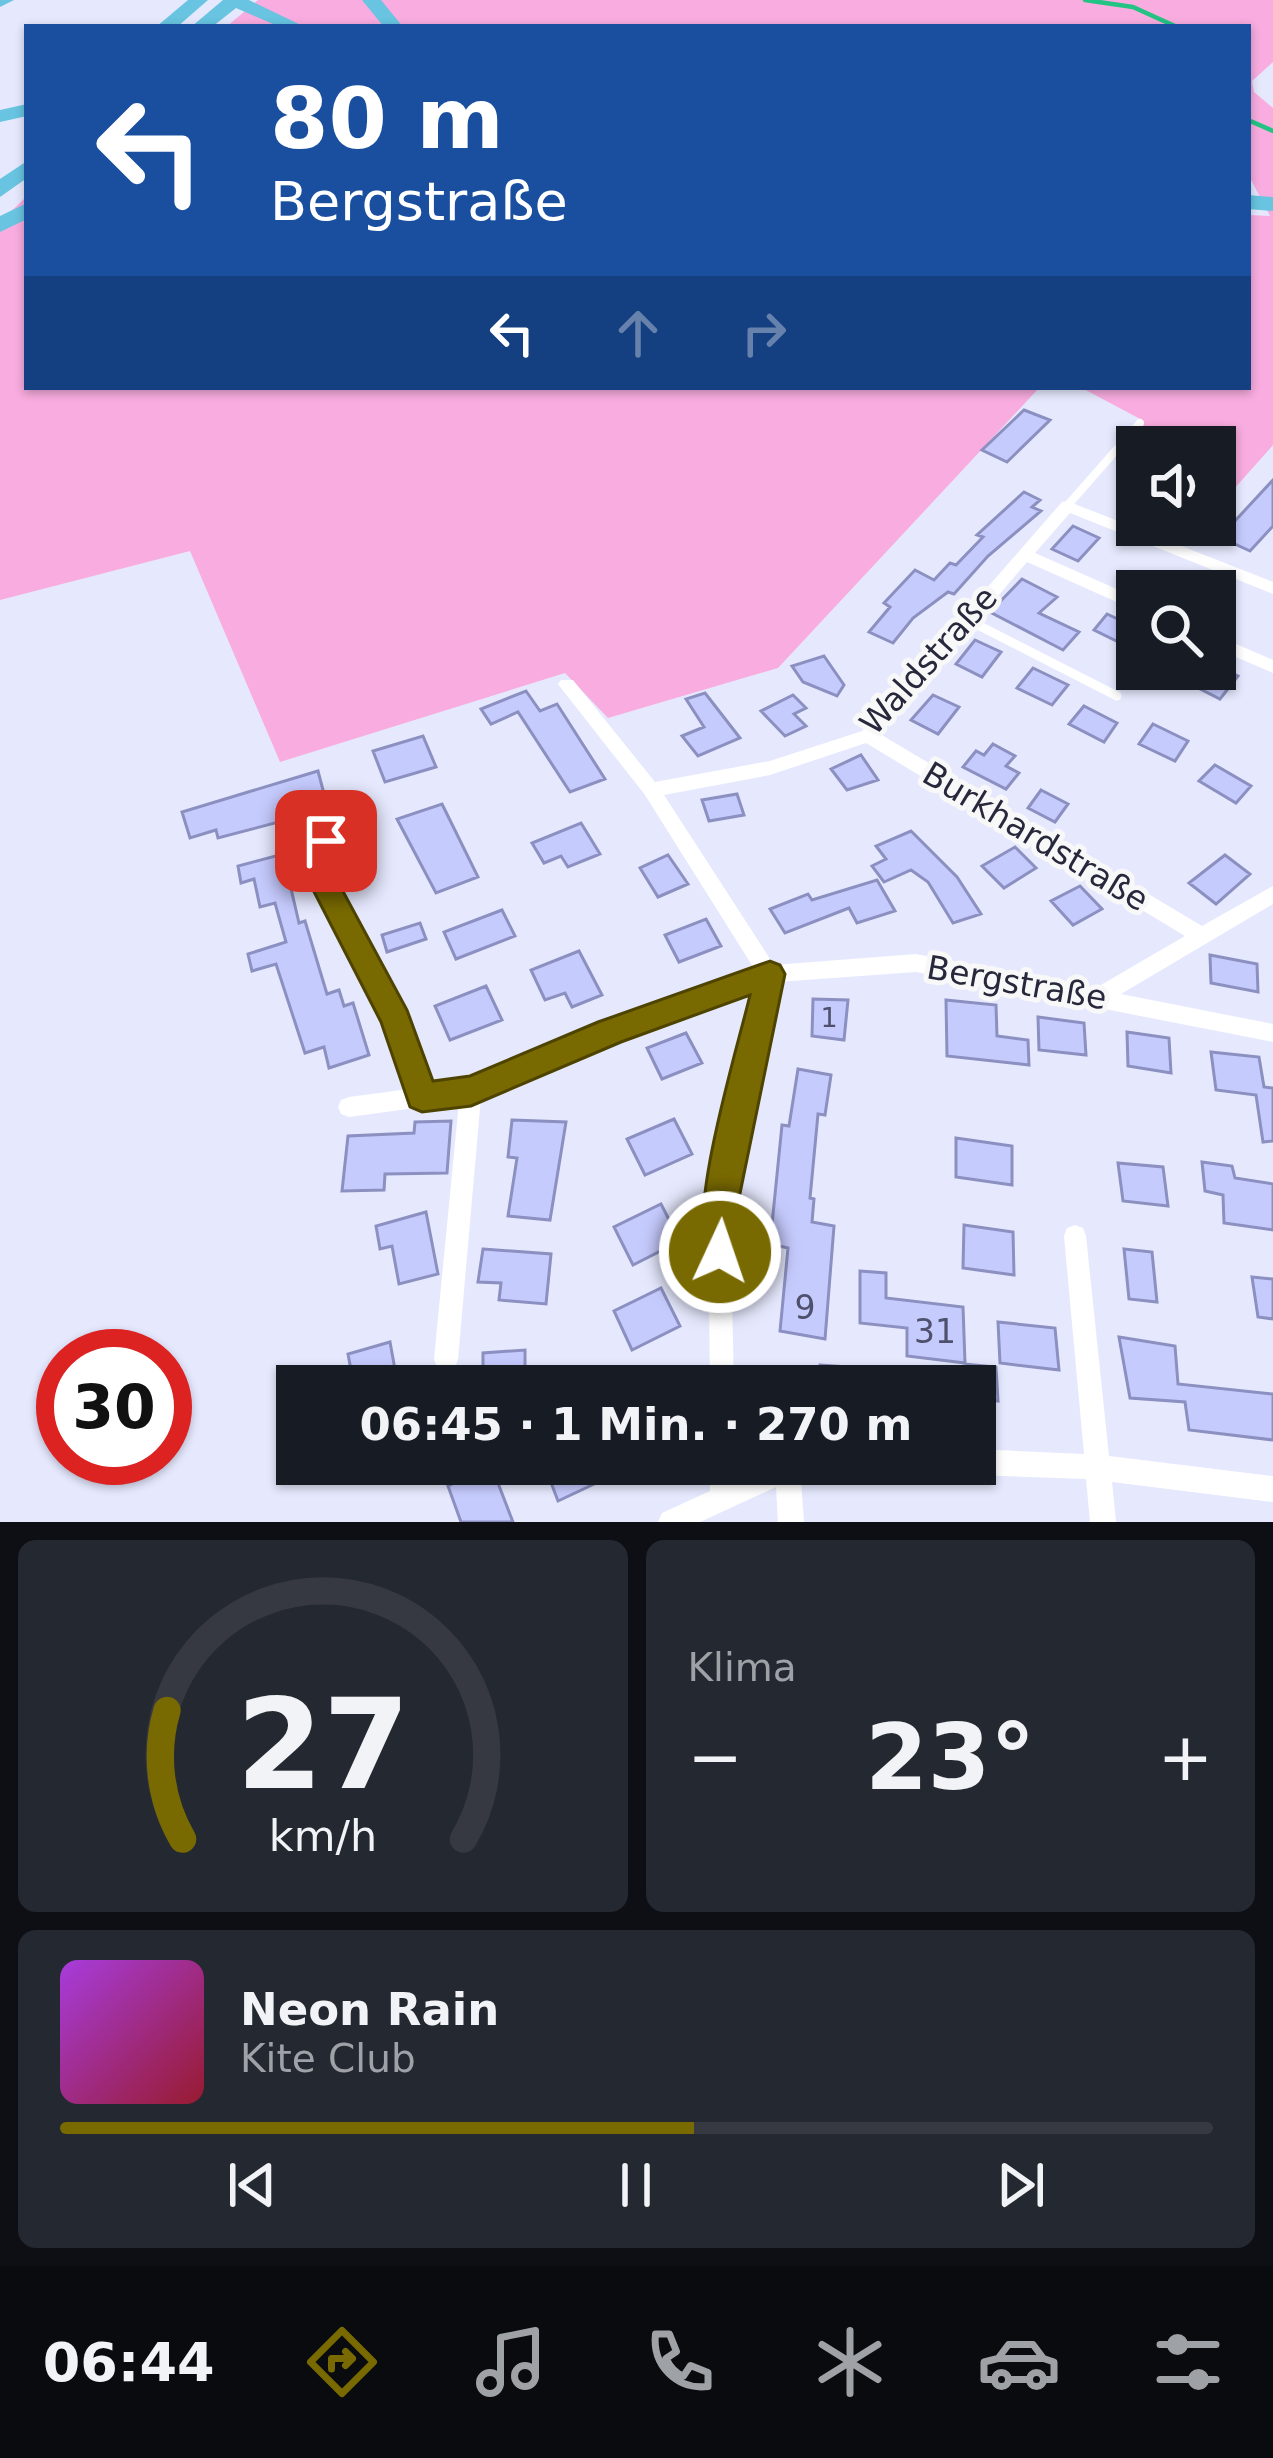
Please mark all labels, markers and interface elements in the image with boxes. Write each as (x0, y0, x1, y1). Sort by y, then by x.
text: 80 m (270, 70, 504, 168)
icon: left (72, 72, 228, 228)
text: Bergstraße (270, 170, 568, 233)
icon: left (479, 300, 545, 366)
icon: ahead (605, 300, 671, 366)
icon: right (731, 300, 797, 366)
map controls (1116, 426, 1236, 690)
button: sound (1116, 426, 1236, 546)
button: search (1116, 570, 1236, 690)
street label: Waldstraße (852, 578, 1005, 742)
street label: Burkhardstraße (916, 754, 1156, 919)
pin (275, 790, 377, 892)
icon: arrive (293, 808, 359, 874)
street label: Bergstraße (924, 947, 1110, 1017)
house number: 1 (820, 1002, 838, 1033)
position arrow (657, 1189, 783, 1315)
house number: 9 (795, 1288, 816, 1327)
house number: 31 (914, 1312, 956, 1351)
speed limit sign: 30 (36, 1329, 192, 1485)
text: 06:45 · 1 Min. · 270 m (360, 1398, 912, 1451)
text: Klima (688, 1645, 797, 1690)
text: 27 (236, 1672, 410, 1817)
text: 23° (865, 1705, 1035, 1810)
text: − (688, 1719, 743, 1796)
text: + (1158, 1719, 1213, 1796)
text: km/h (269, 1811, 377, 1861)
text: Neon Rain (240, 1983, 499, 2036)
text: Kite Club (240, 2036, 416, 2081)
icon: previous (219, 2152, 285, 2218)
icon: pause (603, 2152, 669, 2218)
icon: next (988, 2152, 1054, 2218)
icon: directions (300, 2320, 384, 2404)
icon: music (469, 2320, 553, 2404)
icon: phone (638, 2320, 722, 2404)
icon: climate (808, 2320, 892, 2404)
icon: car (977, 2320, 1061, 2404)
icon: filters (1146, 2320, 1230, 2404)
text: 06:44 (43, 2331, 215, 2394)

